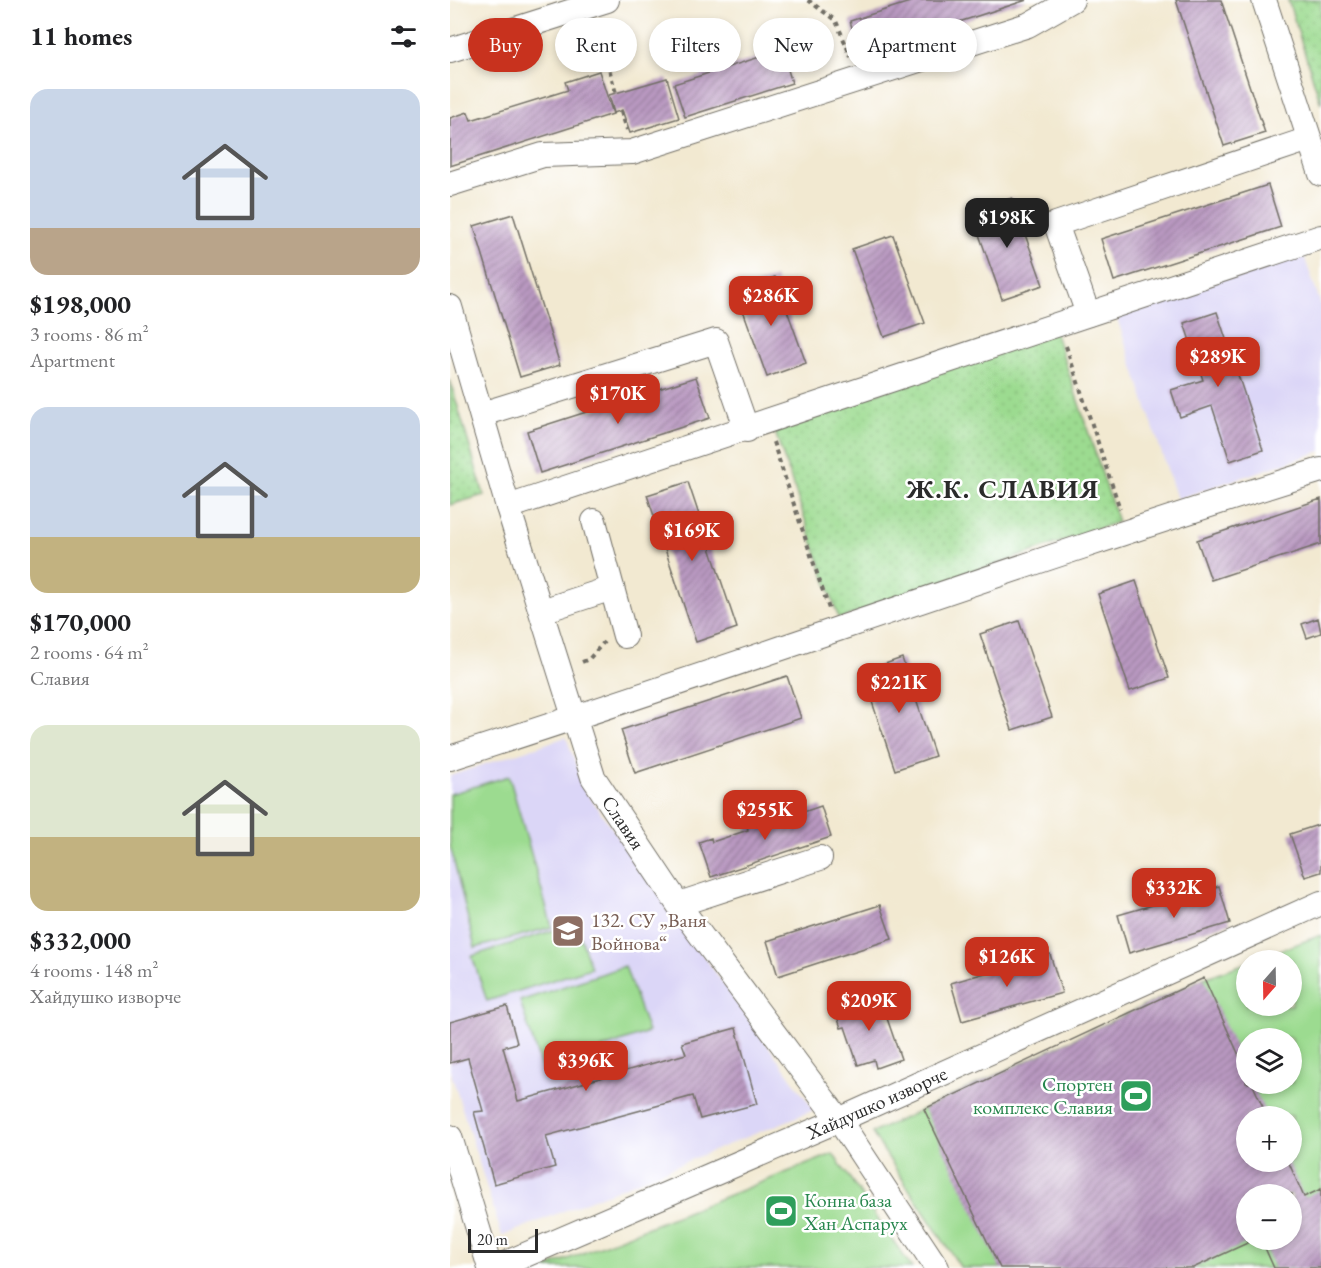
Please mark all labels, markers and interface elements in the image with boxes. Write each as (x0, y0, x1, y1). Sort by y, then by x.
chip: Buy (468, 18, 543, 72)
chip: Rent (555, 18, 637, 72)
chip: Filters (649, 18, 741, 72)
chip: New (753, 18, 834, 72)
chip: Apartment (846, 18, 977, 72)
text: 11 homes (30, 19, 132, 53)
icon: filters (387, 20, 420, 53)
icon: home (171, 128, 279, 236)
pin: $198K (965, 198, 1049, 249)
text: $198K (979, 204, 1035, 230)
pin: $286K (729, 276, 813, 327)
text: $286K (743, 282, 799, 308)
text: $198,000 (30, 287, 131, 321)
text: 3 rooms · 86 m² (30, 321, 149, 347)
pin: $289K (1176, 337, 1260, 388)
text: $289K (1190, 343, 1246, 369)
text: Apartment (30, 347, 115, 373)
pin: $170K (576, 374, 660, 425)
text: $170K (590, 380, 646, 406)
icon: home (171, 446, 279, 554)
district label: Ж.К. СЛАВИЯ (906, 472, 1099, 506)
pin: $169K (650, 511, 734, 562)
text: $169K (664, 517, 720, 543)
text: $170,000 (30, 605, 131, 639)
text: 2 rooms · 64 m² (30, 639, 149, 665)
pin: $221K (857, 663, 941, 714)
text: Славия (30, 665, 90, 691)
text: $221K (871, 669, 927, 695)
icon: home (171, 764, 279, 872)
street label: Славия (596, 790, 651, 855)
pin: $255K (723, 790, 807, 841)
text: $255K (737, 796, 793, 822)
pin: $332K (1132, 868, 1216, 919)
text: $332K (1146, 874, 1202, 900)
place label: 132. СУ „Ваня Войнова“ (591, 907, 707, 956)
school or university icon: 132. СУ „Ваня Войнова“ (550, 913, 586, 949)
text: $332,000 (30, 923, 131, 957)
pin: $126K (965, 937, 1049, 988)
text: $126K (979, 943, 1035, 969)
north arrow (1236, 950, 1302, 1016)
map controls (1236, 950, 1302, 1250)
text: 4 rooms · 148 m² (30, 957, 158, 983)
pin: $209K (827, 981, 911, 1032)
text: Хайдушко изворче (30, 983, 181, 1009)
text: $209K (841, 987, 897, 1013)
button: layers (1236, 1028, 1302, 1094)
pin: $396K (544, 1041, 628, 1092)
text: $396K (558, 1047, 614, 1073)
street label: Хайдушко изворче (802, 1060, 951, 1146)
place label: Спортен комплекс Славия (973, 1071, 1113, 1120)
sports icon: Спортен комплекс Славия (1118, 1078, 1154, 1114)
button: + (1236, 1106, 1302, 1172)
button: − (1236, 1184, 1302, 1250)
place label: Конна база Хан Аспарух (803, 1187, 908, 1236)
sports icon: Конна база Хан Аспарух (763, 1193, 799, 1229)
scale bar (468, 1226, 538, 1254)
text: 20 m (477, 1229, 508, 1250)

